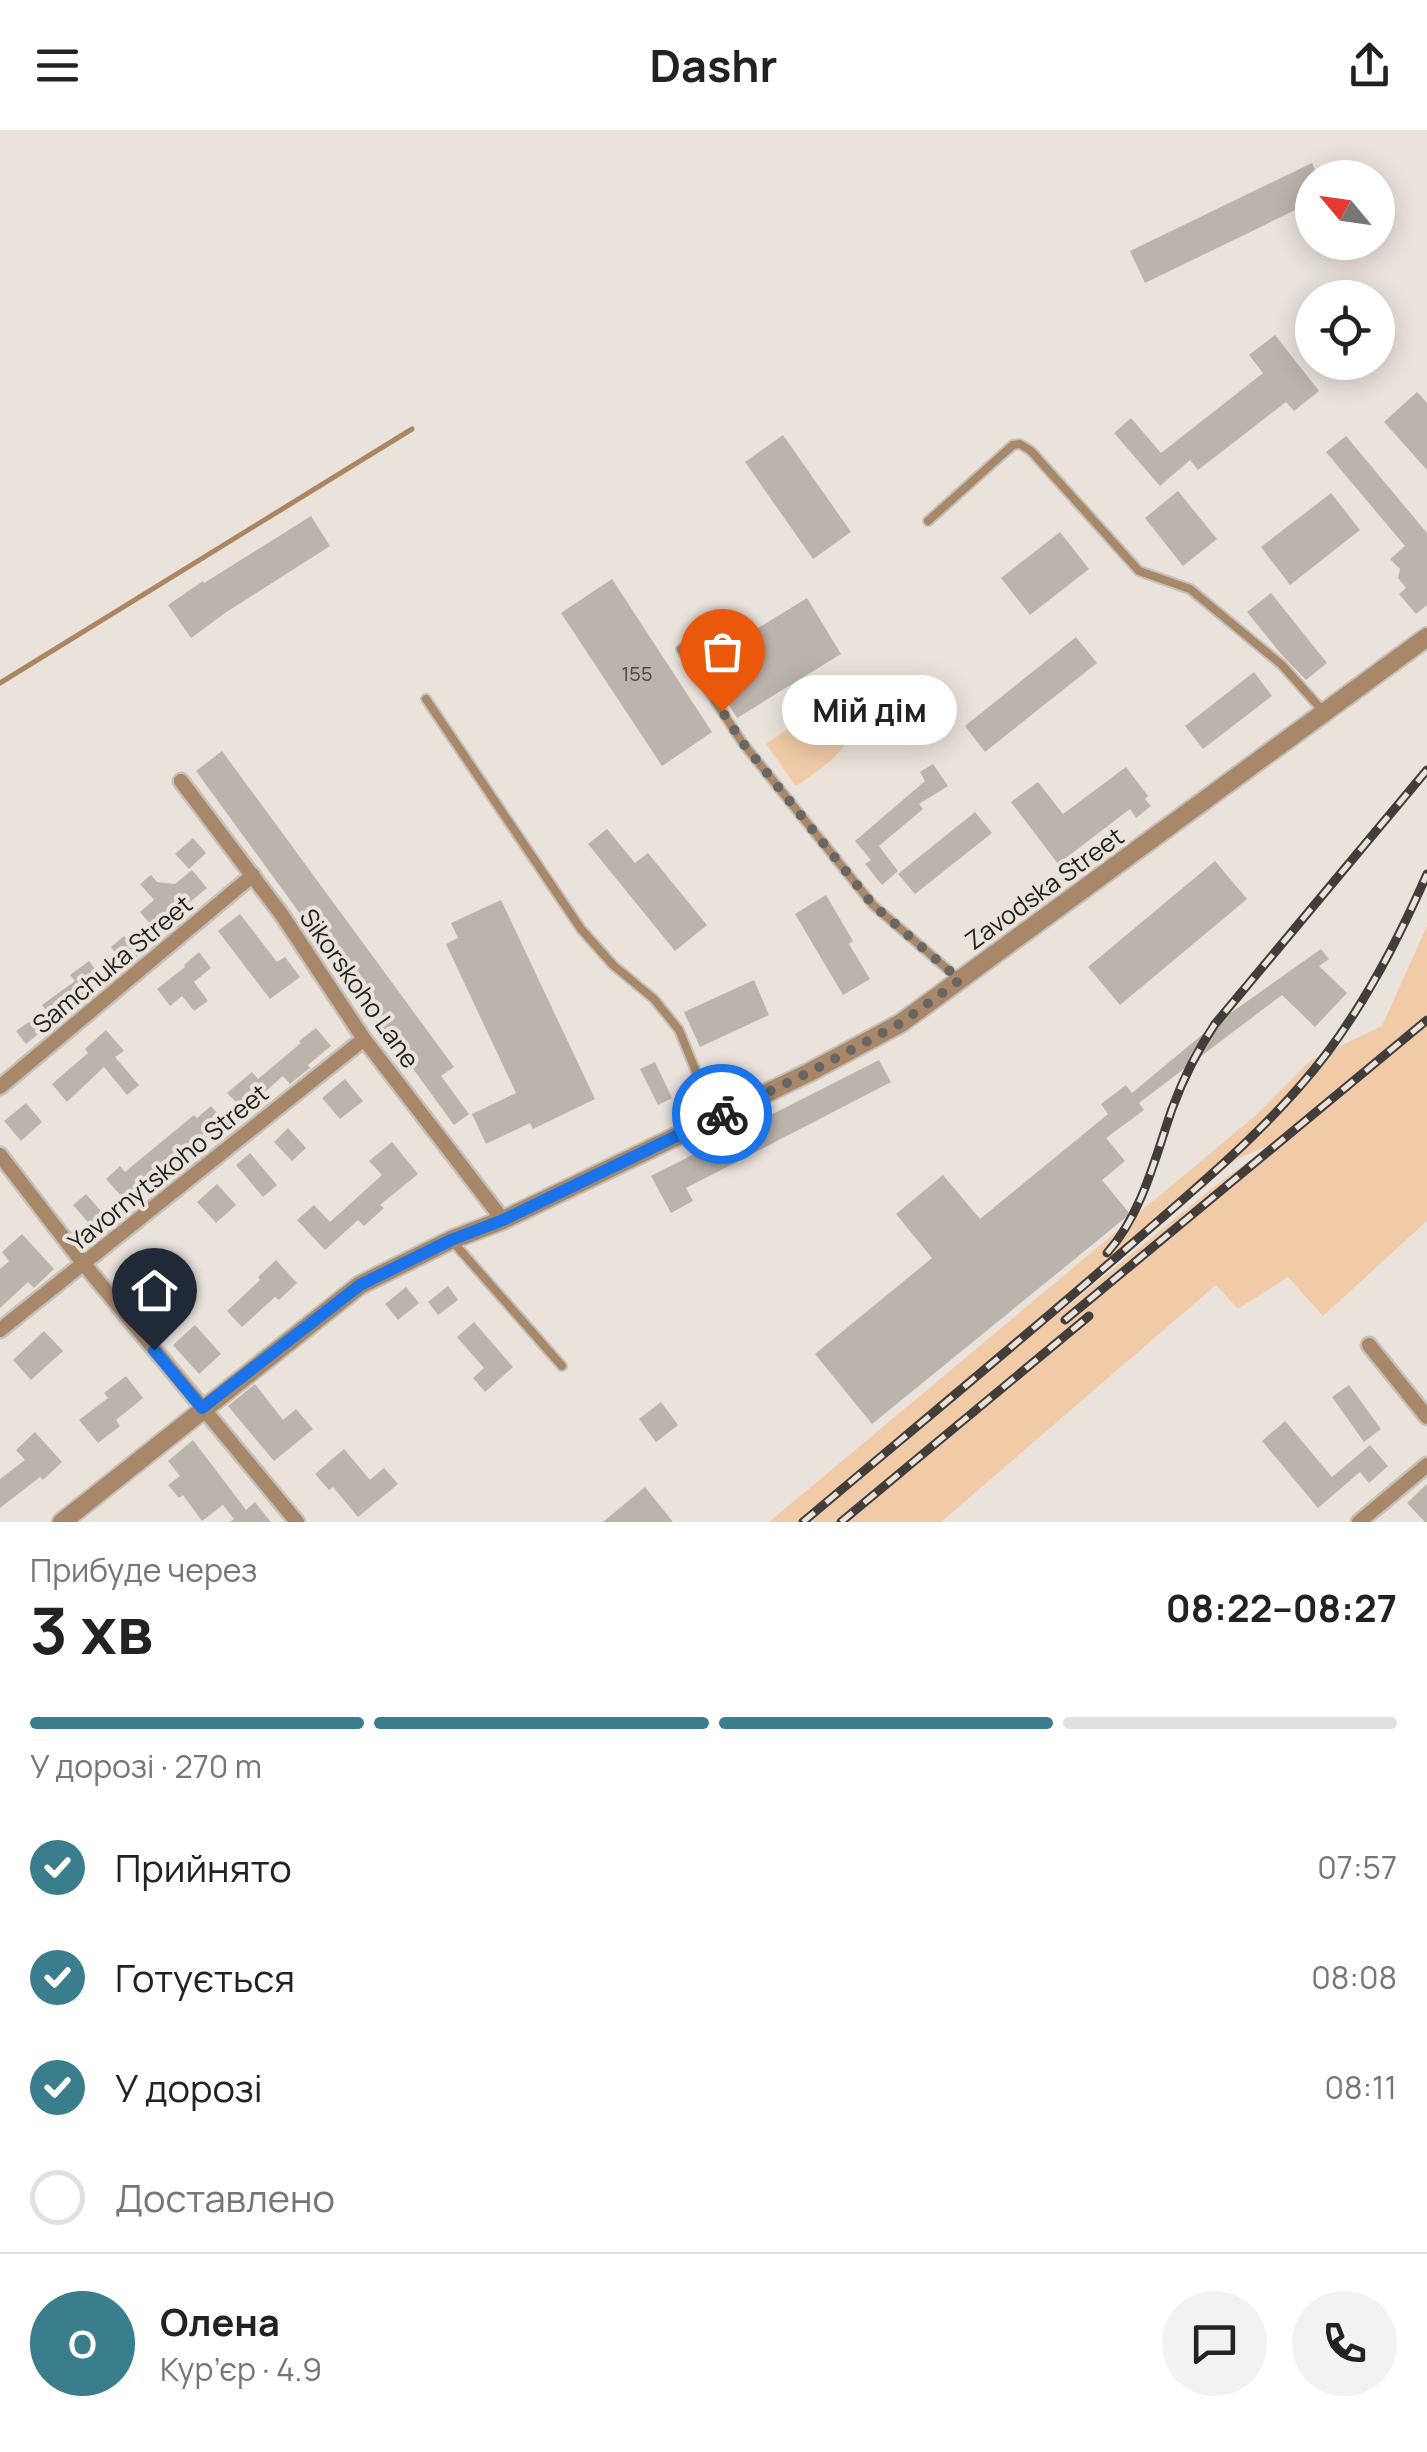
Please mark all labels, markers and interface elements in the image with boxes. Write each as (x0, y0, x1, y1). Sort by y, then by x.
text: Dashr (650, 34, 777, 96)
icon: menu (30, 38, 85, 93)
icon: share (1342, 38, 1397, 93)
north arrow (1295, 160, 1395, 260)
map controls (1295, 160, 1395, 380)
button: locate (1295, 280, 1395, 380)
pin (680, 609, 765, 712)
icon: bag (695, 624, 750, 679)
house number: 155 (622, 660, 652, 687)
callout: Мій дім (782, 676, 957, 746)
text: Мій дім (812, 688, 927, 732)
street label: Zavodska Street (958, 818, 1130, 958)
street label: Samchuka Street (25, 887, 199, 1041)
street label: Sikorskoho Lane (292, 901, 428, 1075)
courier (672, 1064, 772, 1164)
street label: Yavornytskoho Street (61, 1075, 275, 1259)
icon: bike (695, 1087, 750, 1142)
pin (112, 1248, 197, 1351)
icon: home (127, 1263, 182, 1318)
text: Прибуде через (30, 1548, 257, 1592)
text: 08:22–08:27 (1166, 1581, 1397, 1633)
text: 3 хв (30, 1585, 153, 1674)
text: У дорозі · 270 m (30, 1744, 262, 1788)
icon: check (30, 1840, 85, 1895)
text: Прийнято (115, 1841, 292, 1893)
text: 07:57 (1317, 1845, 1397, 1889)
icon: check (30, 1950, 85, 2005)
text: Готується (115, 1951, 295, 2003)
text: 08:08 (1311, 1955, 1397, 1999)
icon: check (30, 2060, 85, 2115)
text: У дорозі (115, 2061, 263, 2113)
text: 08:11 (1324, 2065, 1397, 2109)
text: Доставлено (115, 2171, 335, 2223)
button: chat (1162, 2291, 1267, 2396)
button: phone (1292, 2291, 1397, 2396)
text: Олена (160, 2295, 280, 2347)
text: О (68, 2317, 97, 2369)
text: Кур’єр · 4.9 (160, 2347, 322, 2391)

